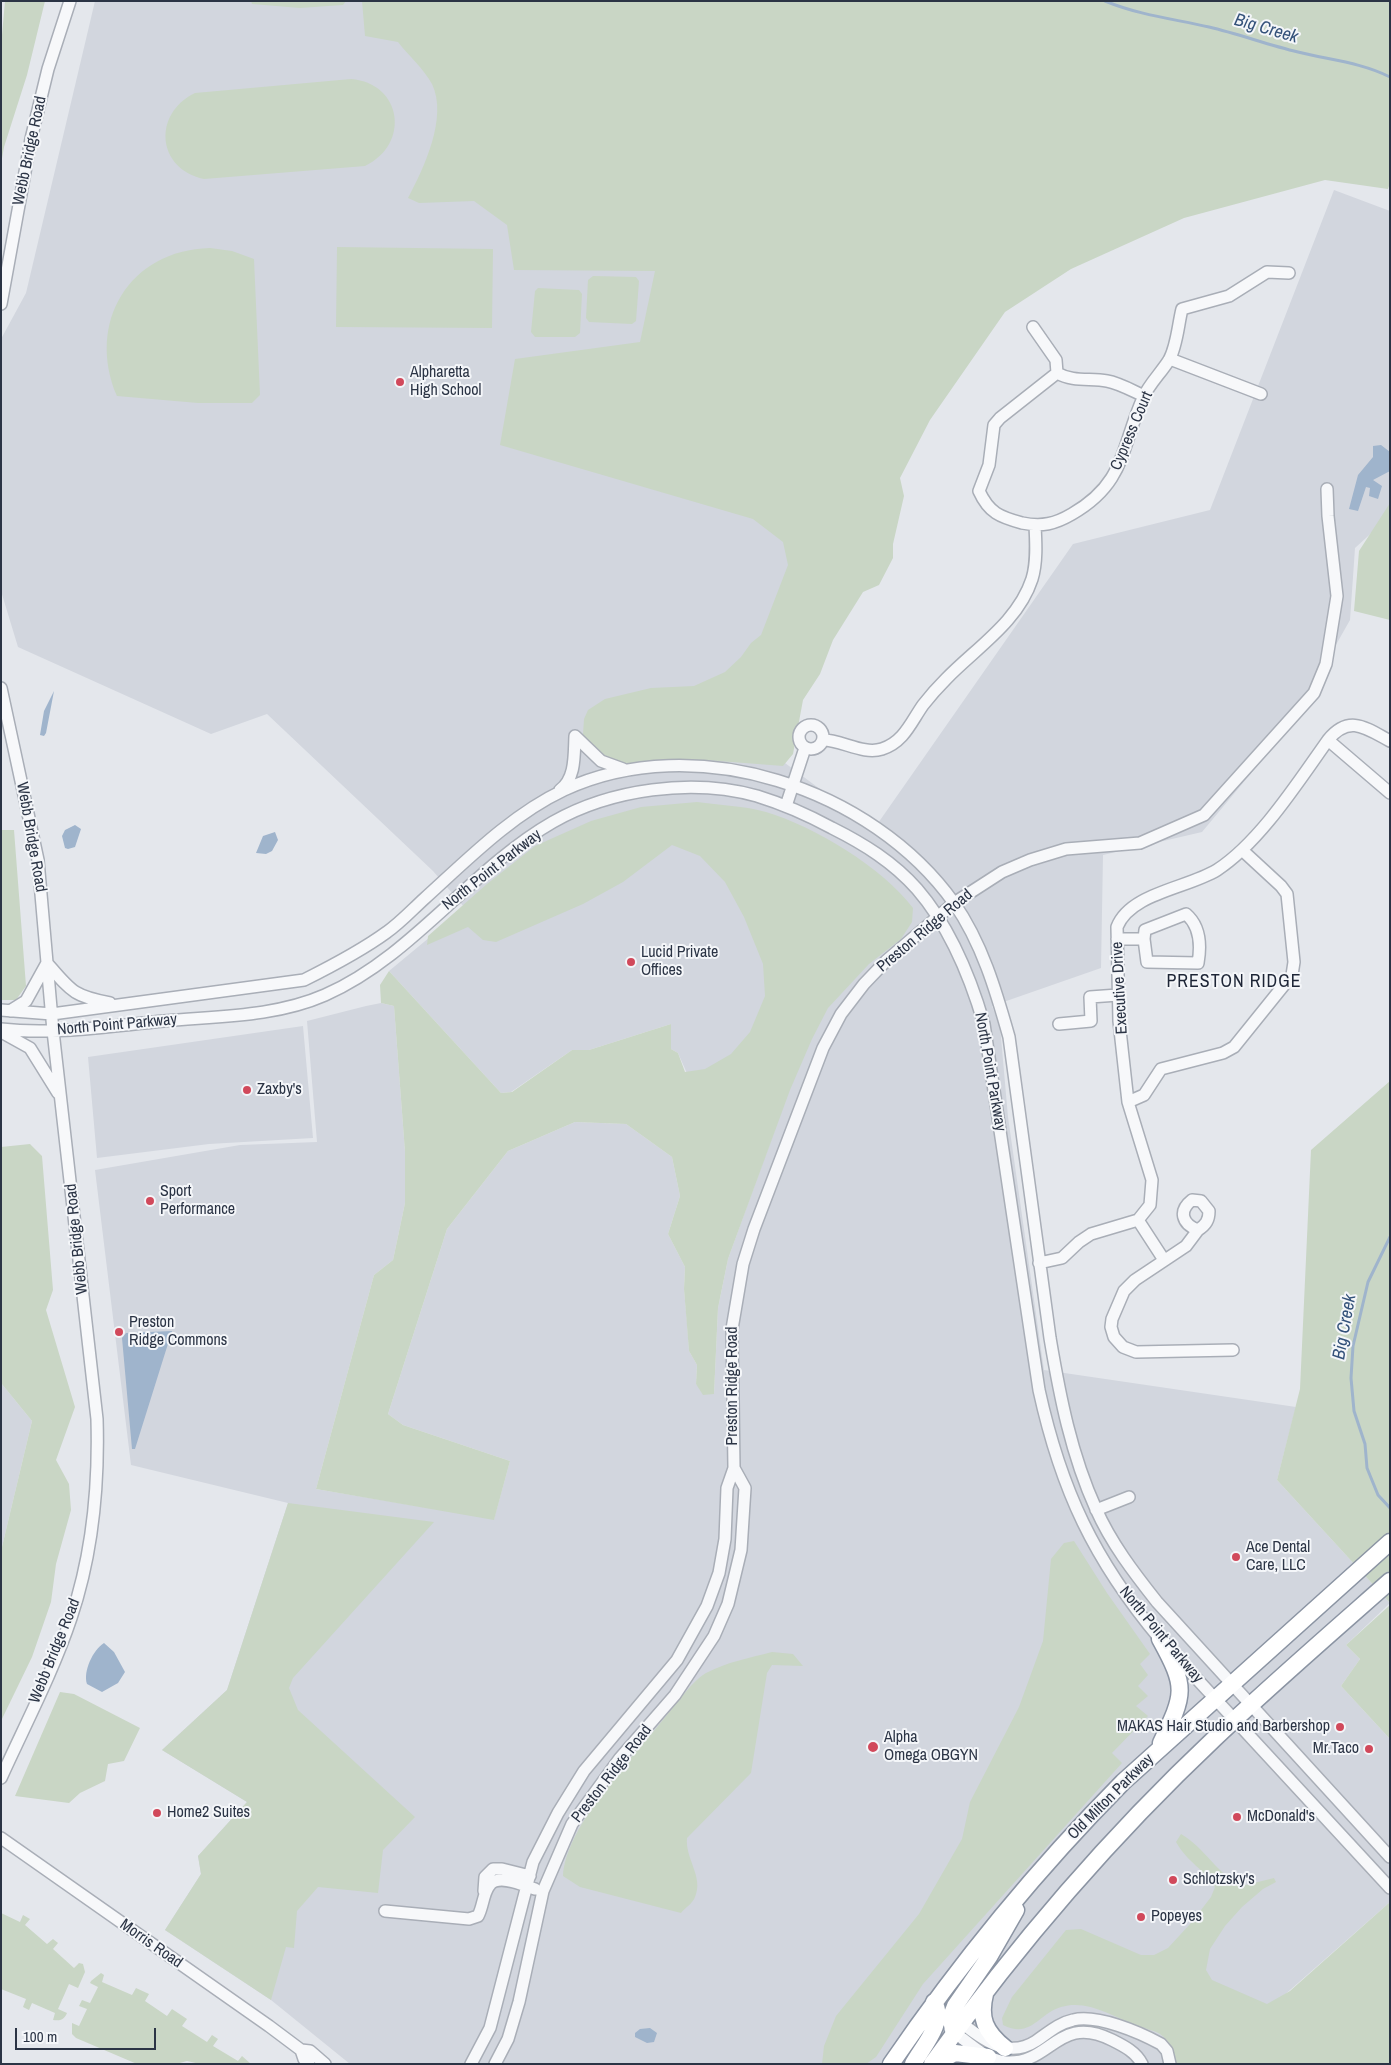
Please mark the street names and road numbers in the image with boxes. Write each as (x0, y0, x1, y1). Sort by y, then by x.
street label: Webb Bridge Road (9, 95, 51, 207)
street label: Cypress Court (1107, 389, 1157, 473)
street label: Webb Bridge Road (12, 780, 50, 894)
street label: North Point Parkway (439, 825, 545, 915)
street label: Preston Ridge Road (873, 885, 977, 977)
street label: Executive Drive (1108, 941, 1132, 1035)
street label: North Point Parkway (56, 1010, 178, 1040)
street label: North Point Parkway (970, 1011, 1010, 1133)
street label: Webb Bridge Road (62, 1183, 92, 1295)
street label: Preston Ridge Road (723, 1327, 743, 1445)
street label: North Point Parkway (1115, 1583, 1207, 1687)
street label: Webb Bridge Road (25, 1596, 85, 1706)
street label: Preston Ridge Road (568, 1721, 656, 1827)
street label: Old Milton Parkway (1064, 1750, 1158, 1844)
street label: Morris Road (116, 1915, 186, 1973)

